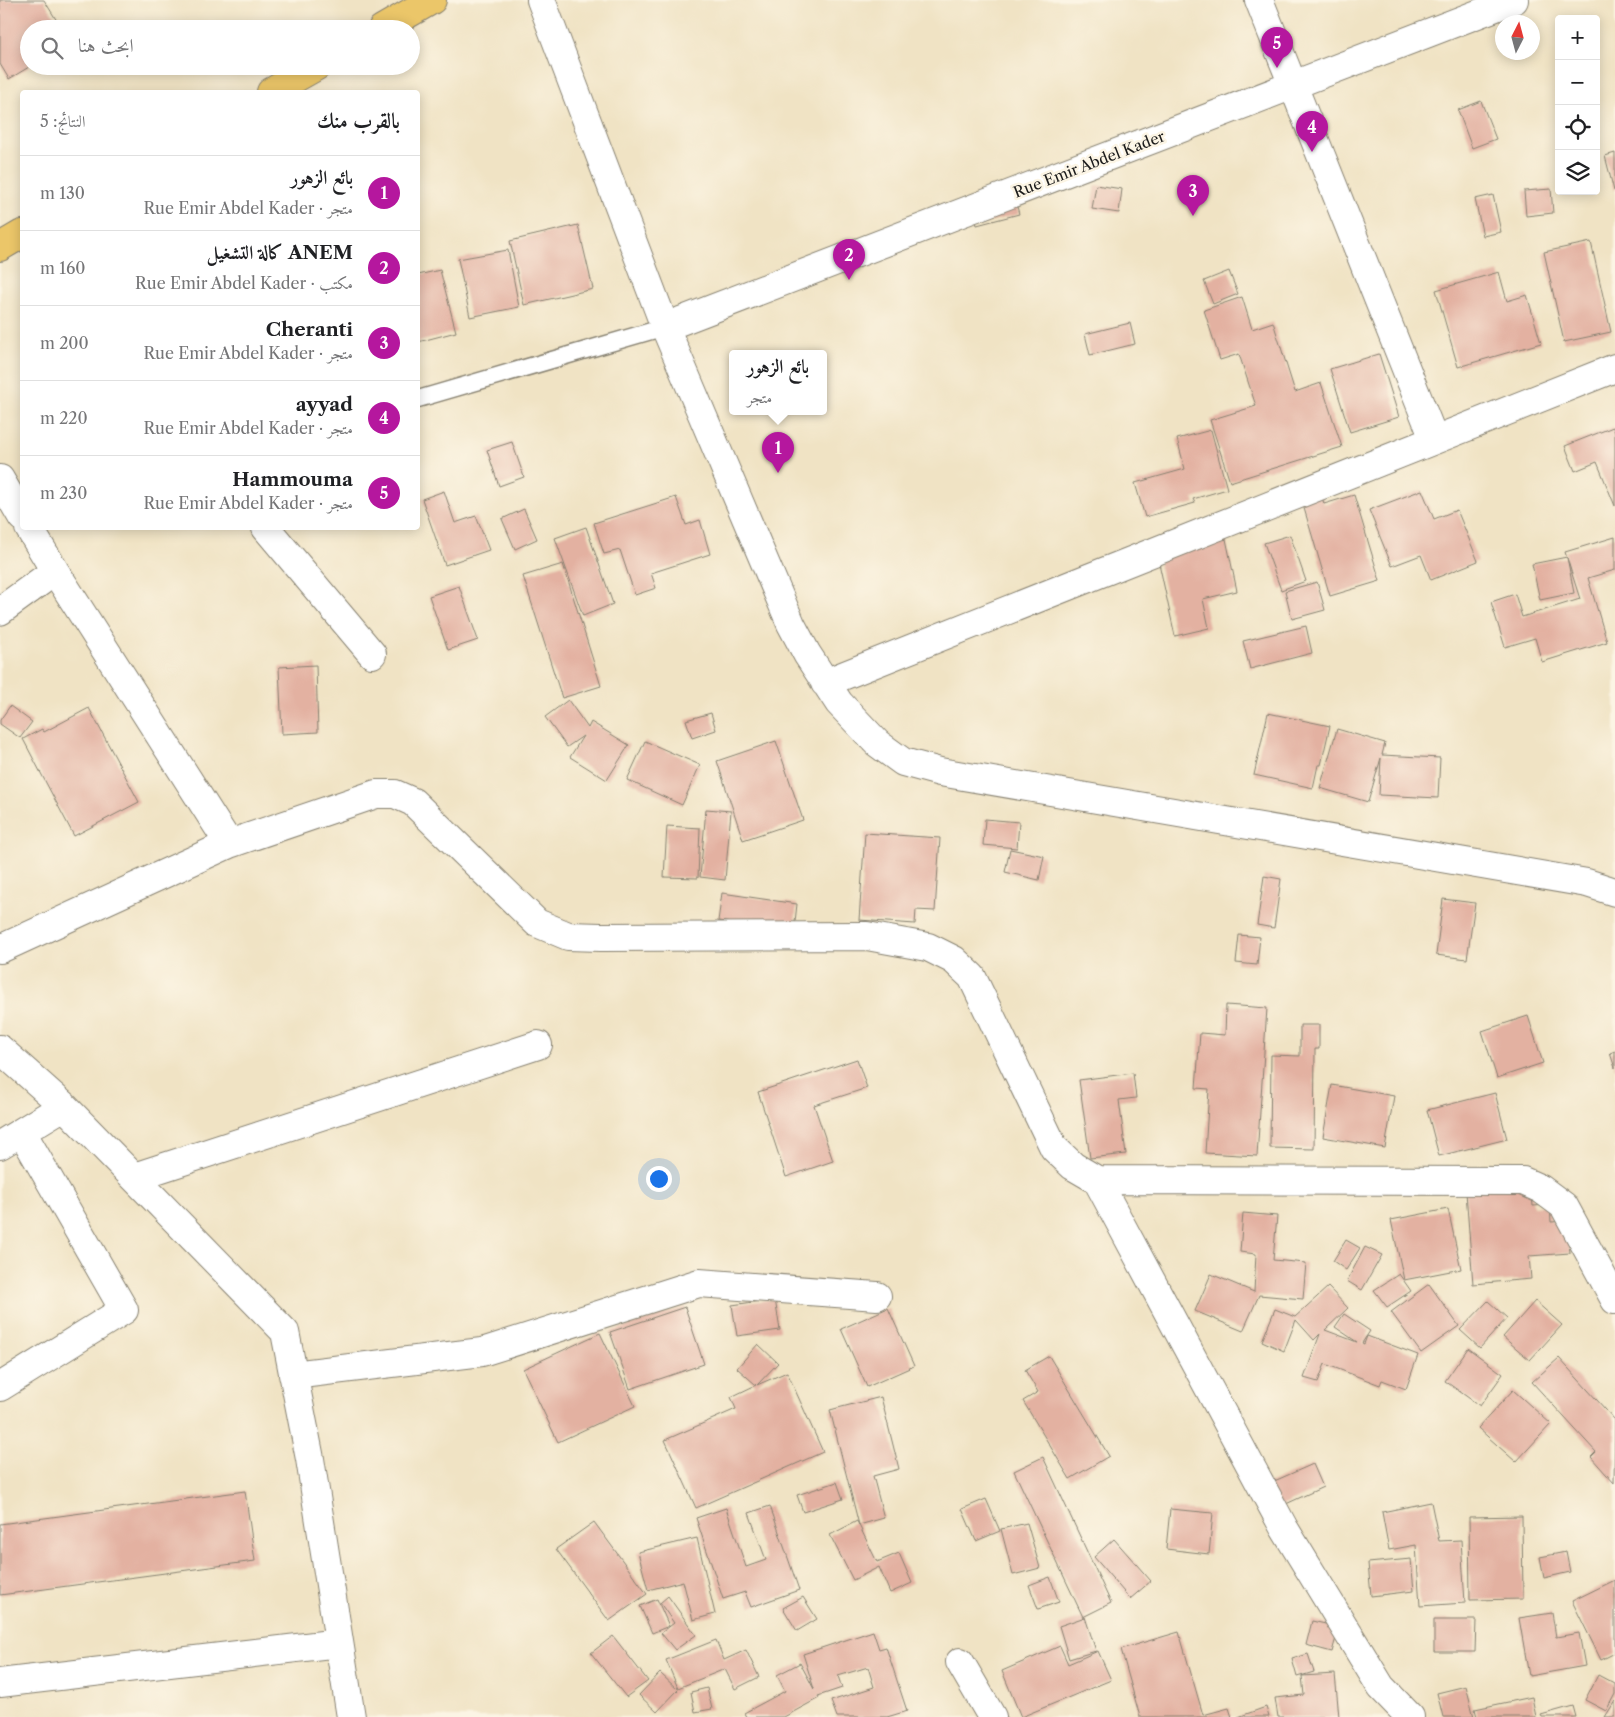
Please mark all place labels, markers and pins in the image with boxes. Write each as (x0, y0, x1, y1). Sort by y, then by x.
pin: 5 (1261, 27, 1293, 68)
pin: 4 (1296, 111, 1328, 152)
pin: 3 (1177, 175, 1209, 216)
pin: 2 (833, 239, 865, 280)
pin: 1 (762, 432, 794, 473)

